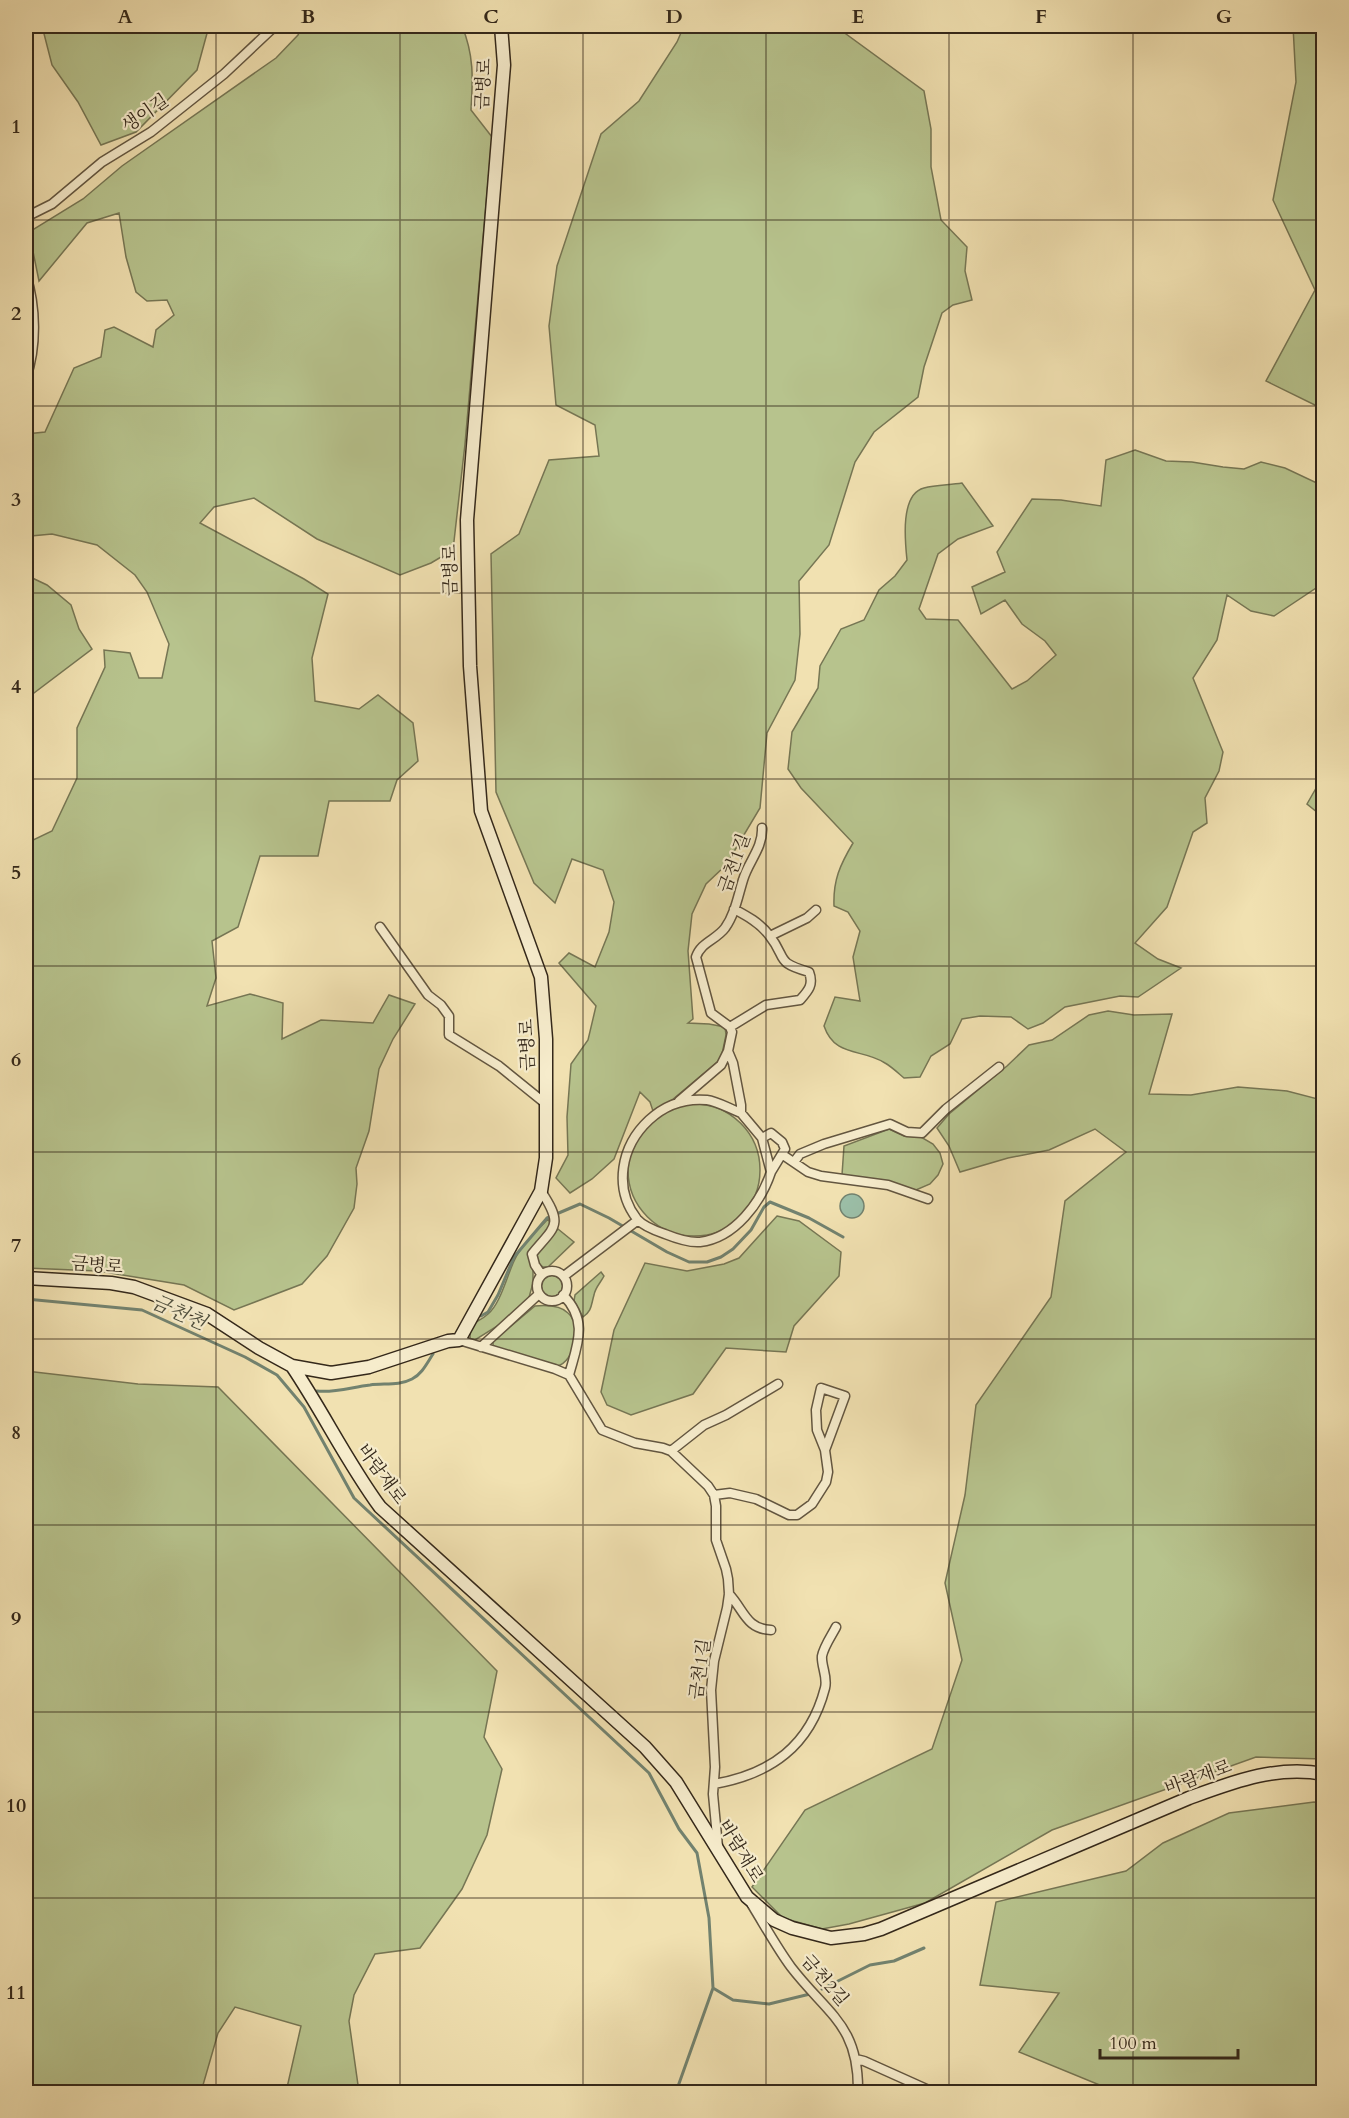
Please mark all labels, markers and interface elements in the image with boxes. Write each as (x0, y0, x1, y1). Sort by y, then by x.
text: A (117, 3, 133, 30)
text: B (301, 3, 315, 30)
text: C (483, 3, 499, 30)
text: D (665, 3, 683, 30)
text: E (852, 3, 864, 30)
text: F (1035, 3, 1047, 30)
text: G (1216, 3, 1232, 30)
street label: 금병로 (470, 57, 497, 111)
street label: 생이길 (117, 88, 174, 139)
text: 1 (11, 113, 21, 140)
text: 2 (11, 300, 21, 327)
text: 3 (11, 486, 21, 513)
street label: 금병로 (438, 544, 463, 596)
text: 4 (11, 673, 21, 700)
street label: 금천1길 (712, 830, 757, 896)
text: 5 (11, 859, 21, 886)
street label: 금병로 (514, 1018, 541, 1071)
text: 6 (11, 1046, 21, 1073)
text: 7 (11, 1232, 21, 1259)
street label: 금병로 (70, 1251, 124, 1280)
water label: 금천천 (147, 1288, 212, 1337)
text: 8 (11, 1419, 21, 1446)
street label: 바람재로 (351, 1439, 412, 1510)
text: 9 (11, 1605, 21, 1632)
street label: 금천1길 (684, 1637, 717, 1701)
street label: 바람재로 (1161, 1754, 1235, 1801)
text: 10 (6, 1792, 26, 1819)
street label: 바람재로 (712, 1815, 769, 1888)
street label: 금천2길 (795, 1949, 854, 2012)
text: 11 (6, 1979, 26, 2006)
scale bar (1100, 2022, 1238, 2060)
text: 100 m (1109, 2031, 1157, 2056)

